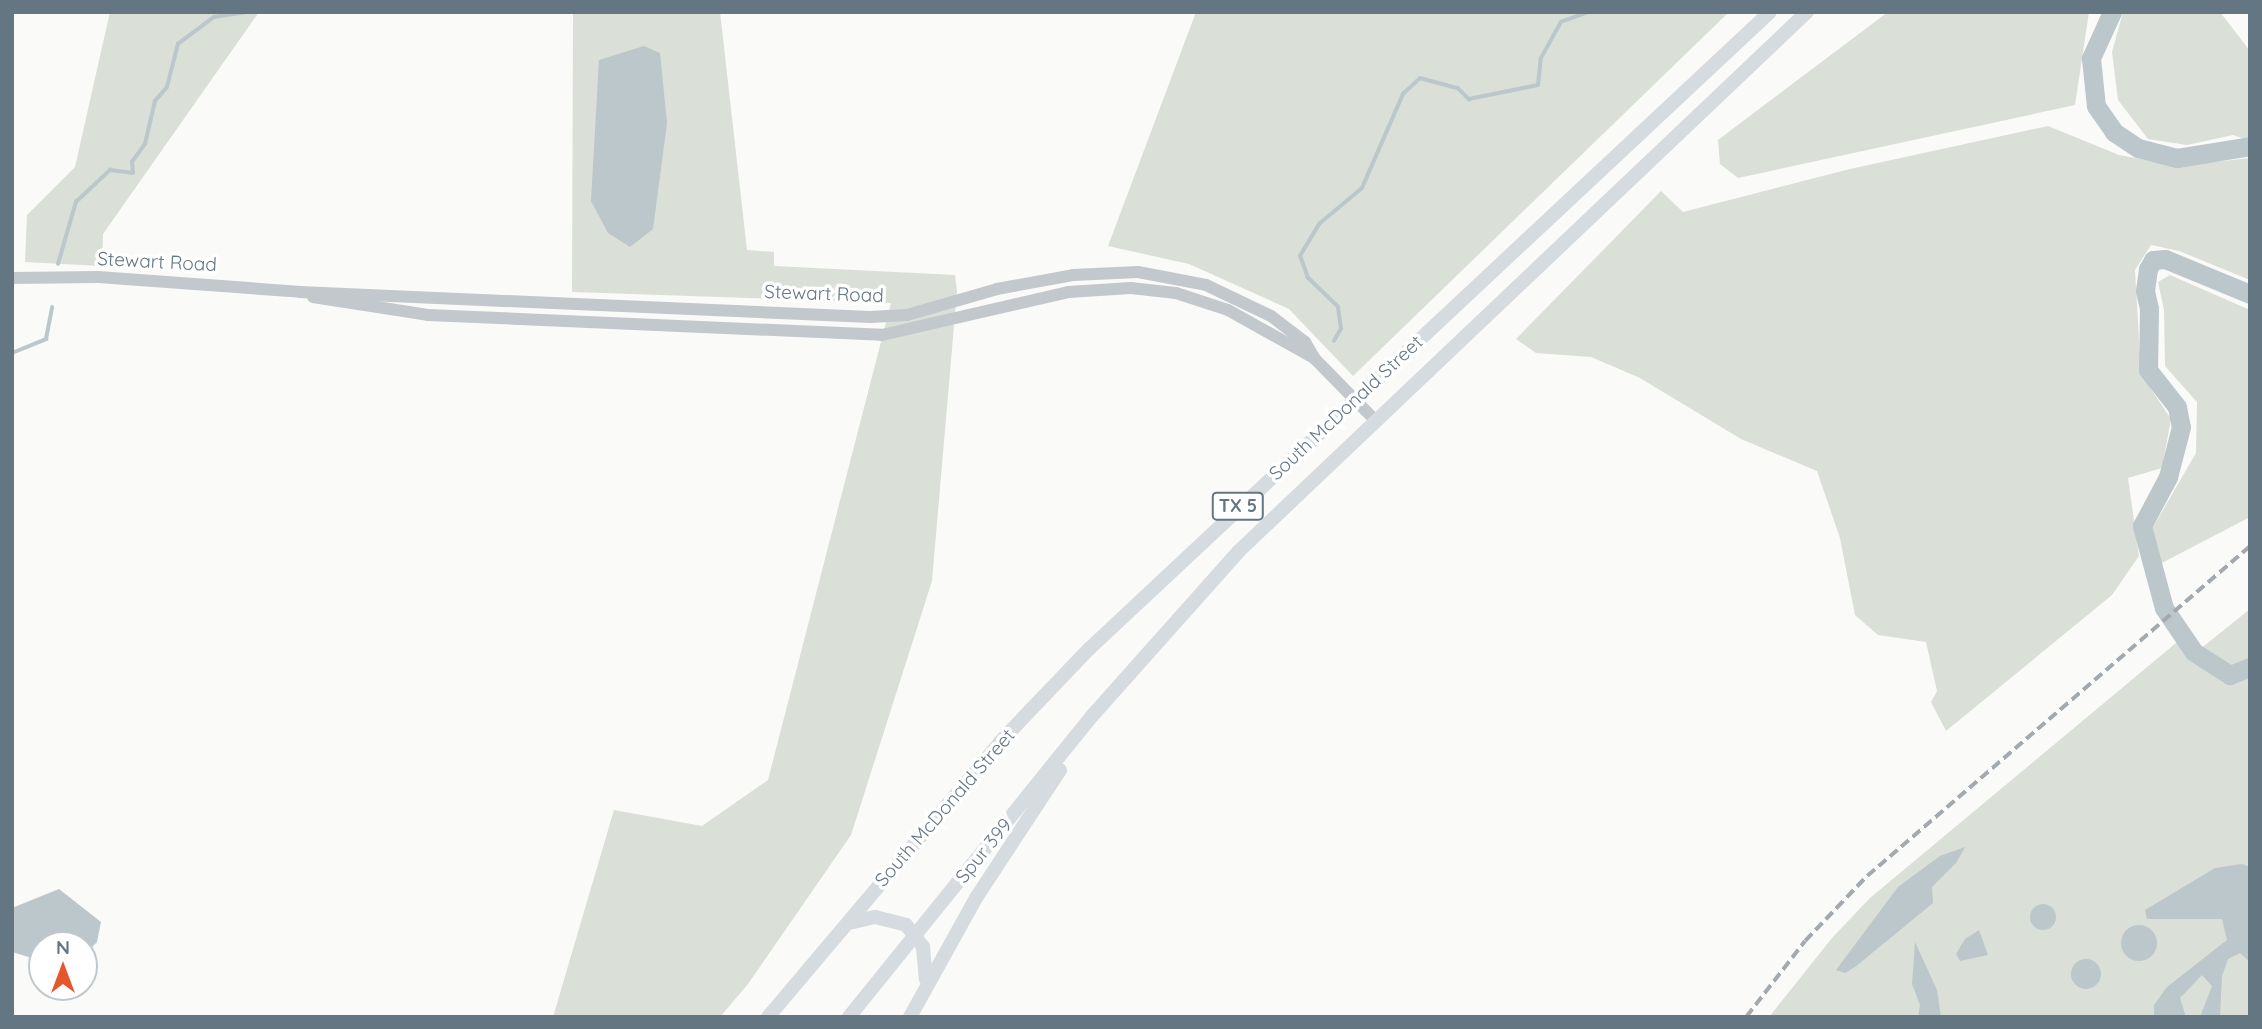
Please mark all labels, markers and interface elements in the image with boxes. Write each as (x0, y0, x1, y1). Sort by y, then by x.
street label: Stewart Road (97, 247, 217, 277)
street label: Stewart Road (764, 281, 884, 307)
street label: South McDonald Street (1265, 331, 1427, 485)
road number: TX 5 (1212, 492, 1264, 520)
street label: South McDonald Street (870, 724, 1020, 892)
street label: Spur 399 (951, 814, 1017, 888)
north arrow (28, 931, 98, 1001)
text: N (56, 935, 70, 959)

